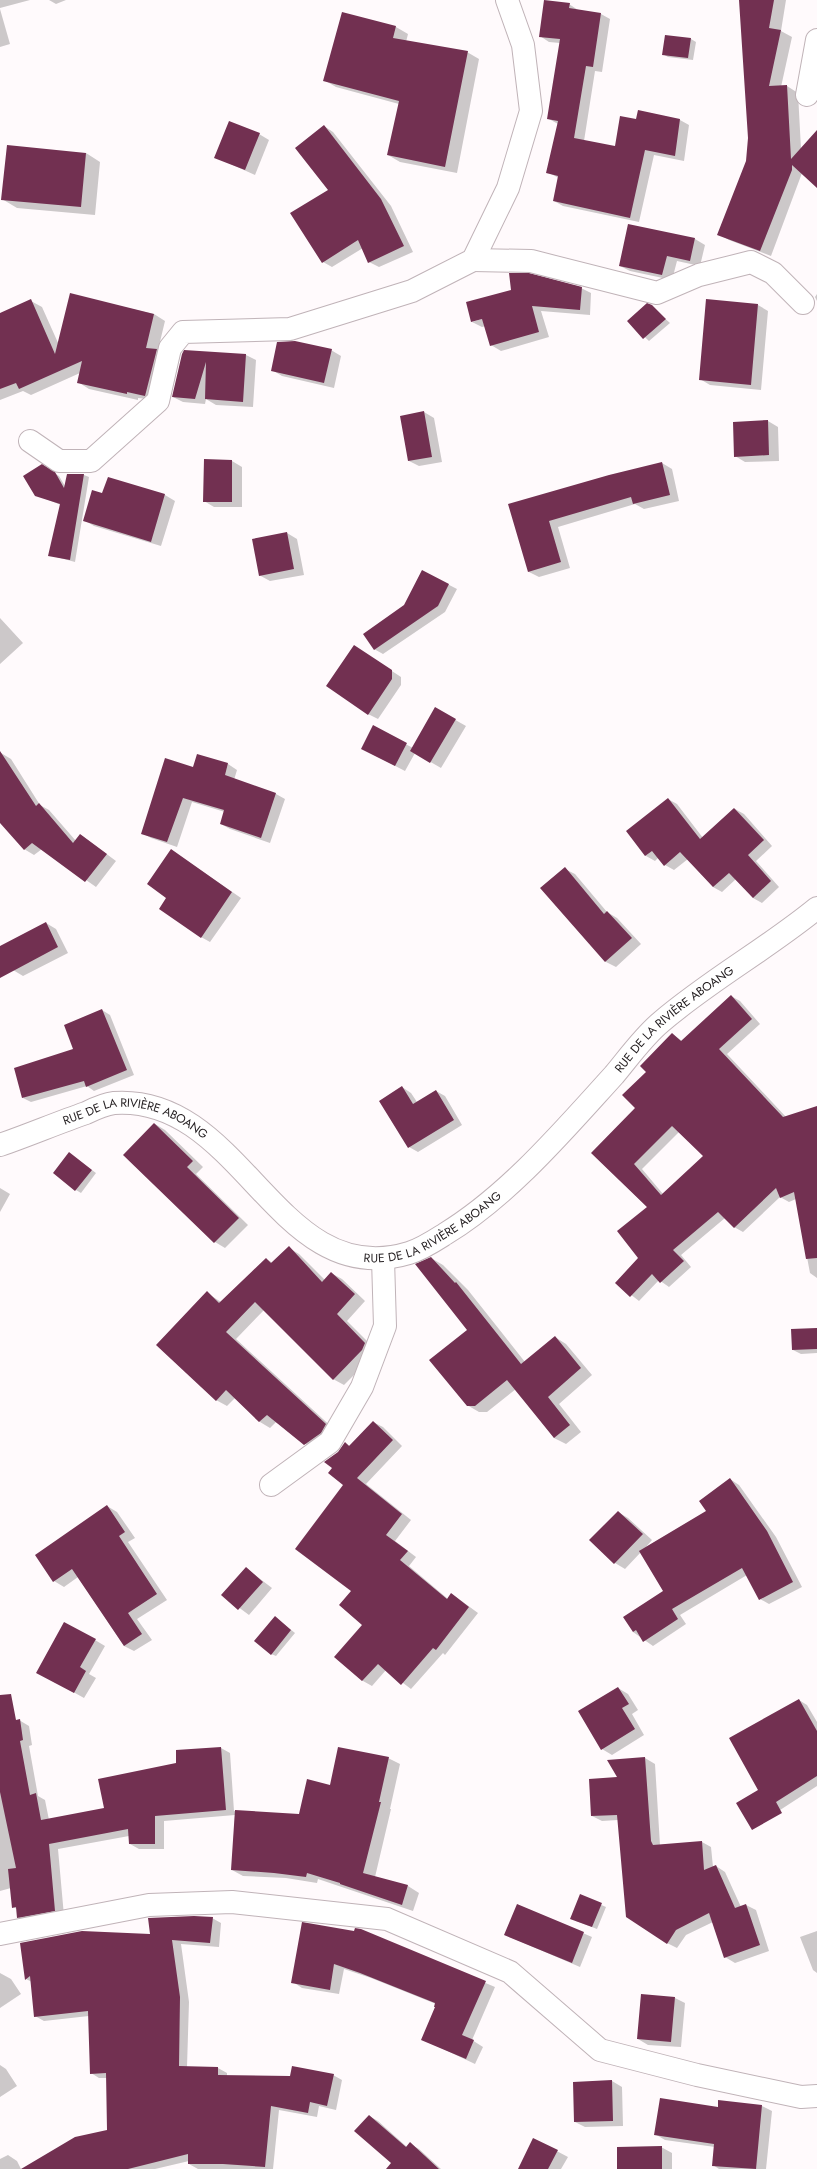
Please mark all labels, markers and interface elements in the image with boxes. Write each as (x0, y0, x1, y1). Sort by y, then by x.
street label: RUE DE LA RIVIÈRE ABOANG (610, 961, 738, 1077)
street label: RUE DE LA RIVIÈRE ABOANG (60, 1094, 212, 1143)
street label: RUE DE LA RIVIÈRE ABOANG (363, 1187, 505, 1267)

